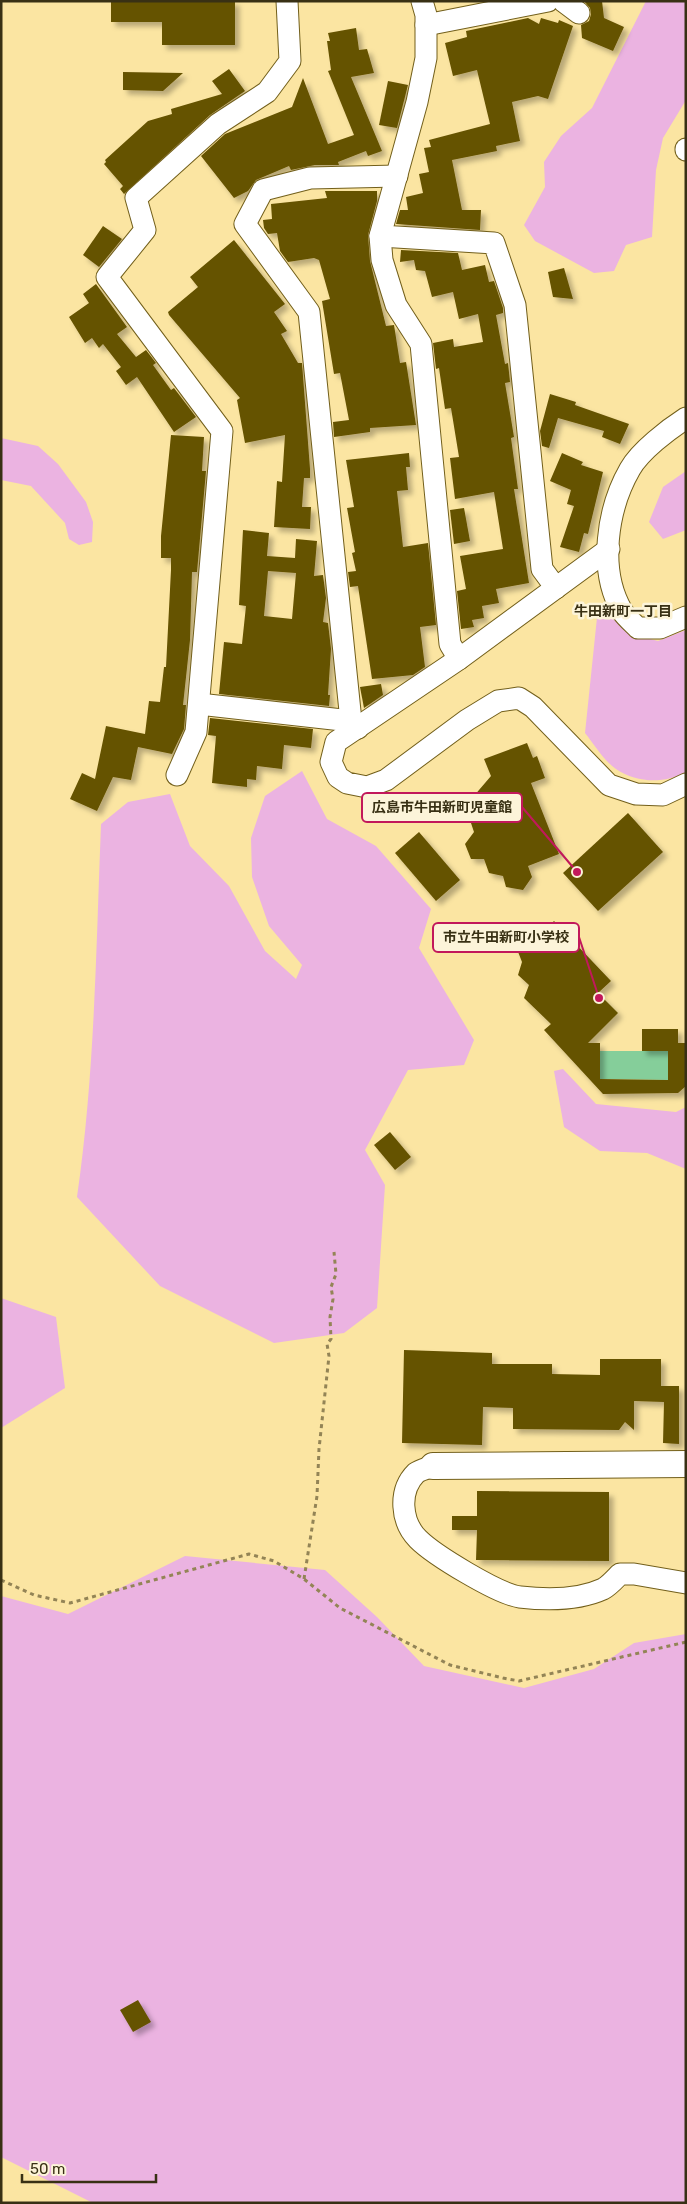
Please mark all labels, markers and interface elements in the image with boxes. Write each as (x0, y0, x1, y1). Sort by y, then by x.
district label: 牛田新町一丁目 (574, 603, 672, 620)
callout: 広島市牛田新町児童館 (362, 793, 522, 822)
text: 広島市牛田新町児童館 (372, 799, 512, 816)
callout: 市立牛田新町小学校 (433, 923, 579, 952)
text: 市立牛田新町小学校 (443, 929, 569, 946)
scale bar (22, 2152, 156, 2184)
text: 50 m (30, 2160, 65, 2178)

